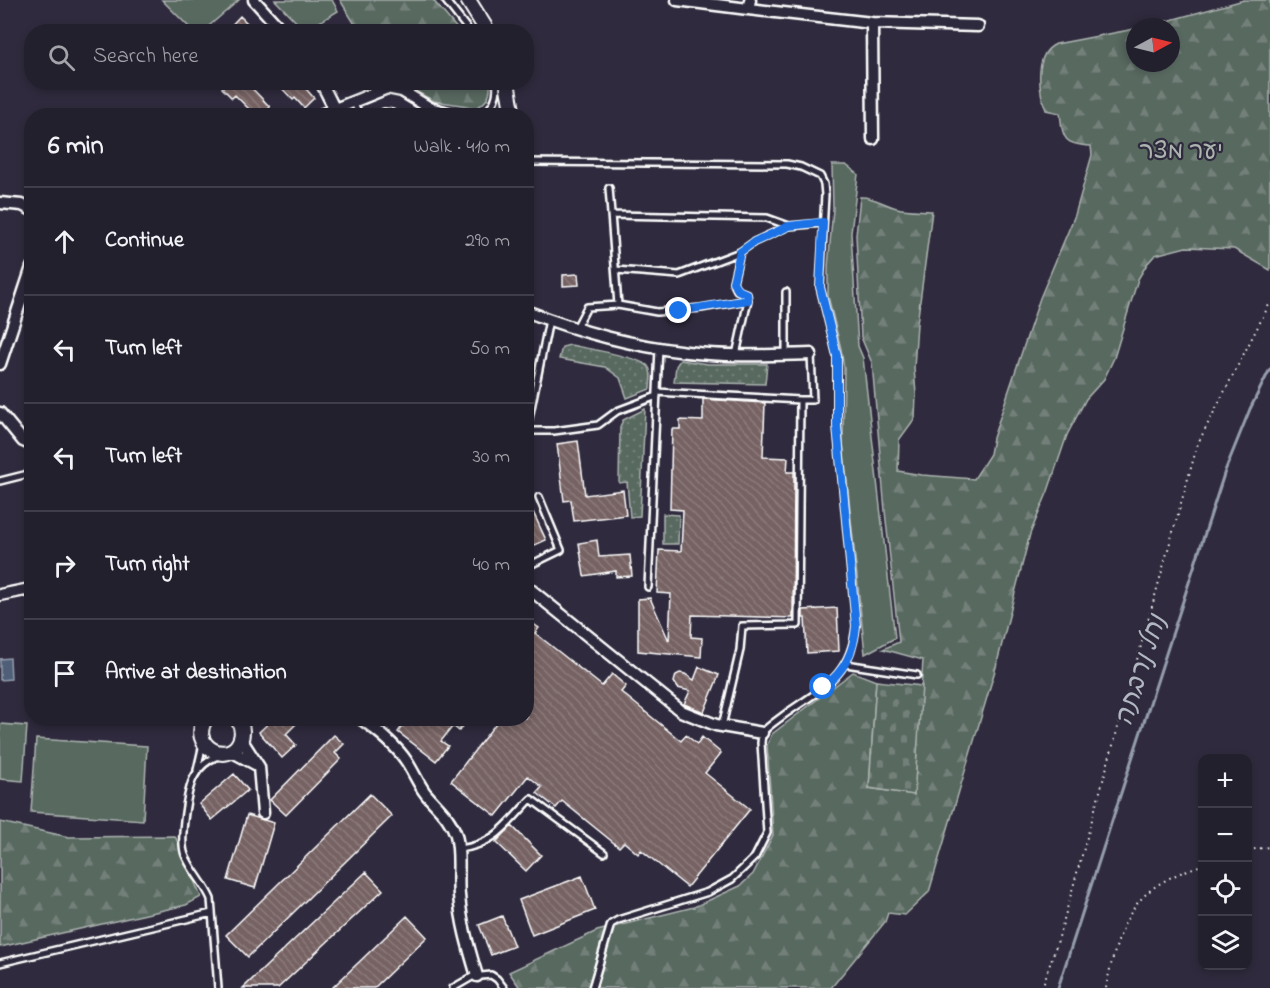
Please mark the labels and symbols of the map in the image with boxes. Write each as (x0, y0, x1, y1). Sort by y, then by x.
north arrow (1126, 18, 1180, 72)
park label: יער מצר (1139, 135, 1223, 170)
route end (665, 297, 691, 323)
water label: נחל נרבתה (1106, 609, 1178, 731)
route start (809, 673, 835, 699)

